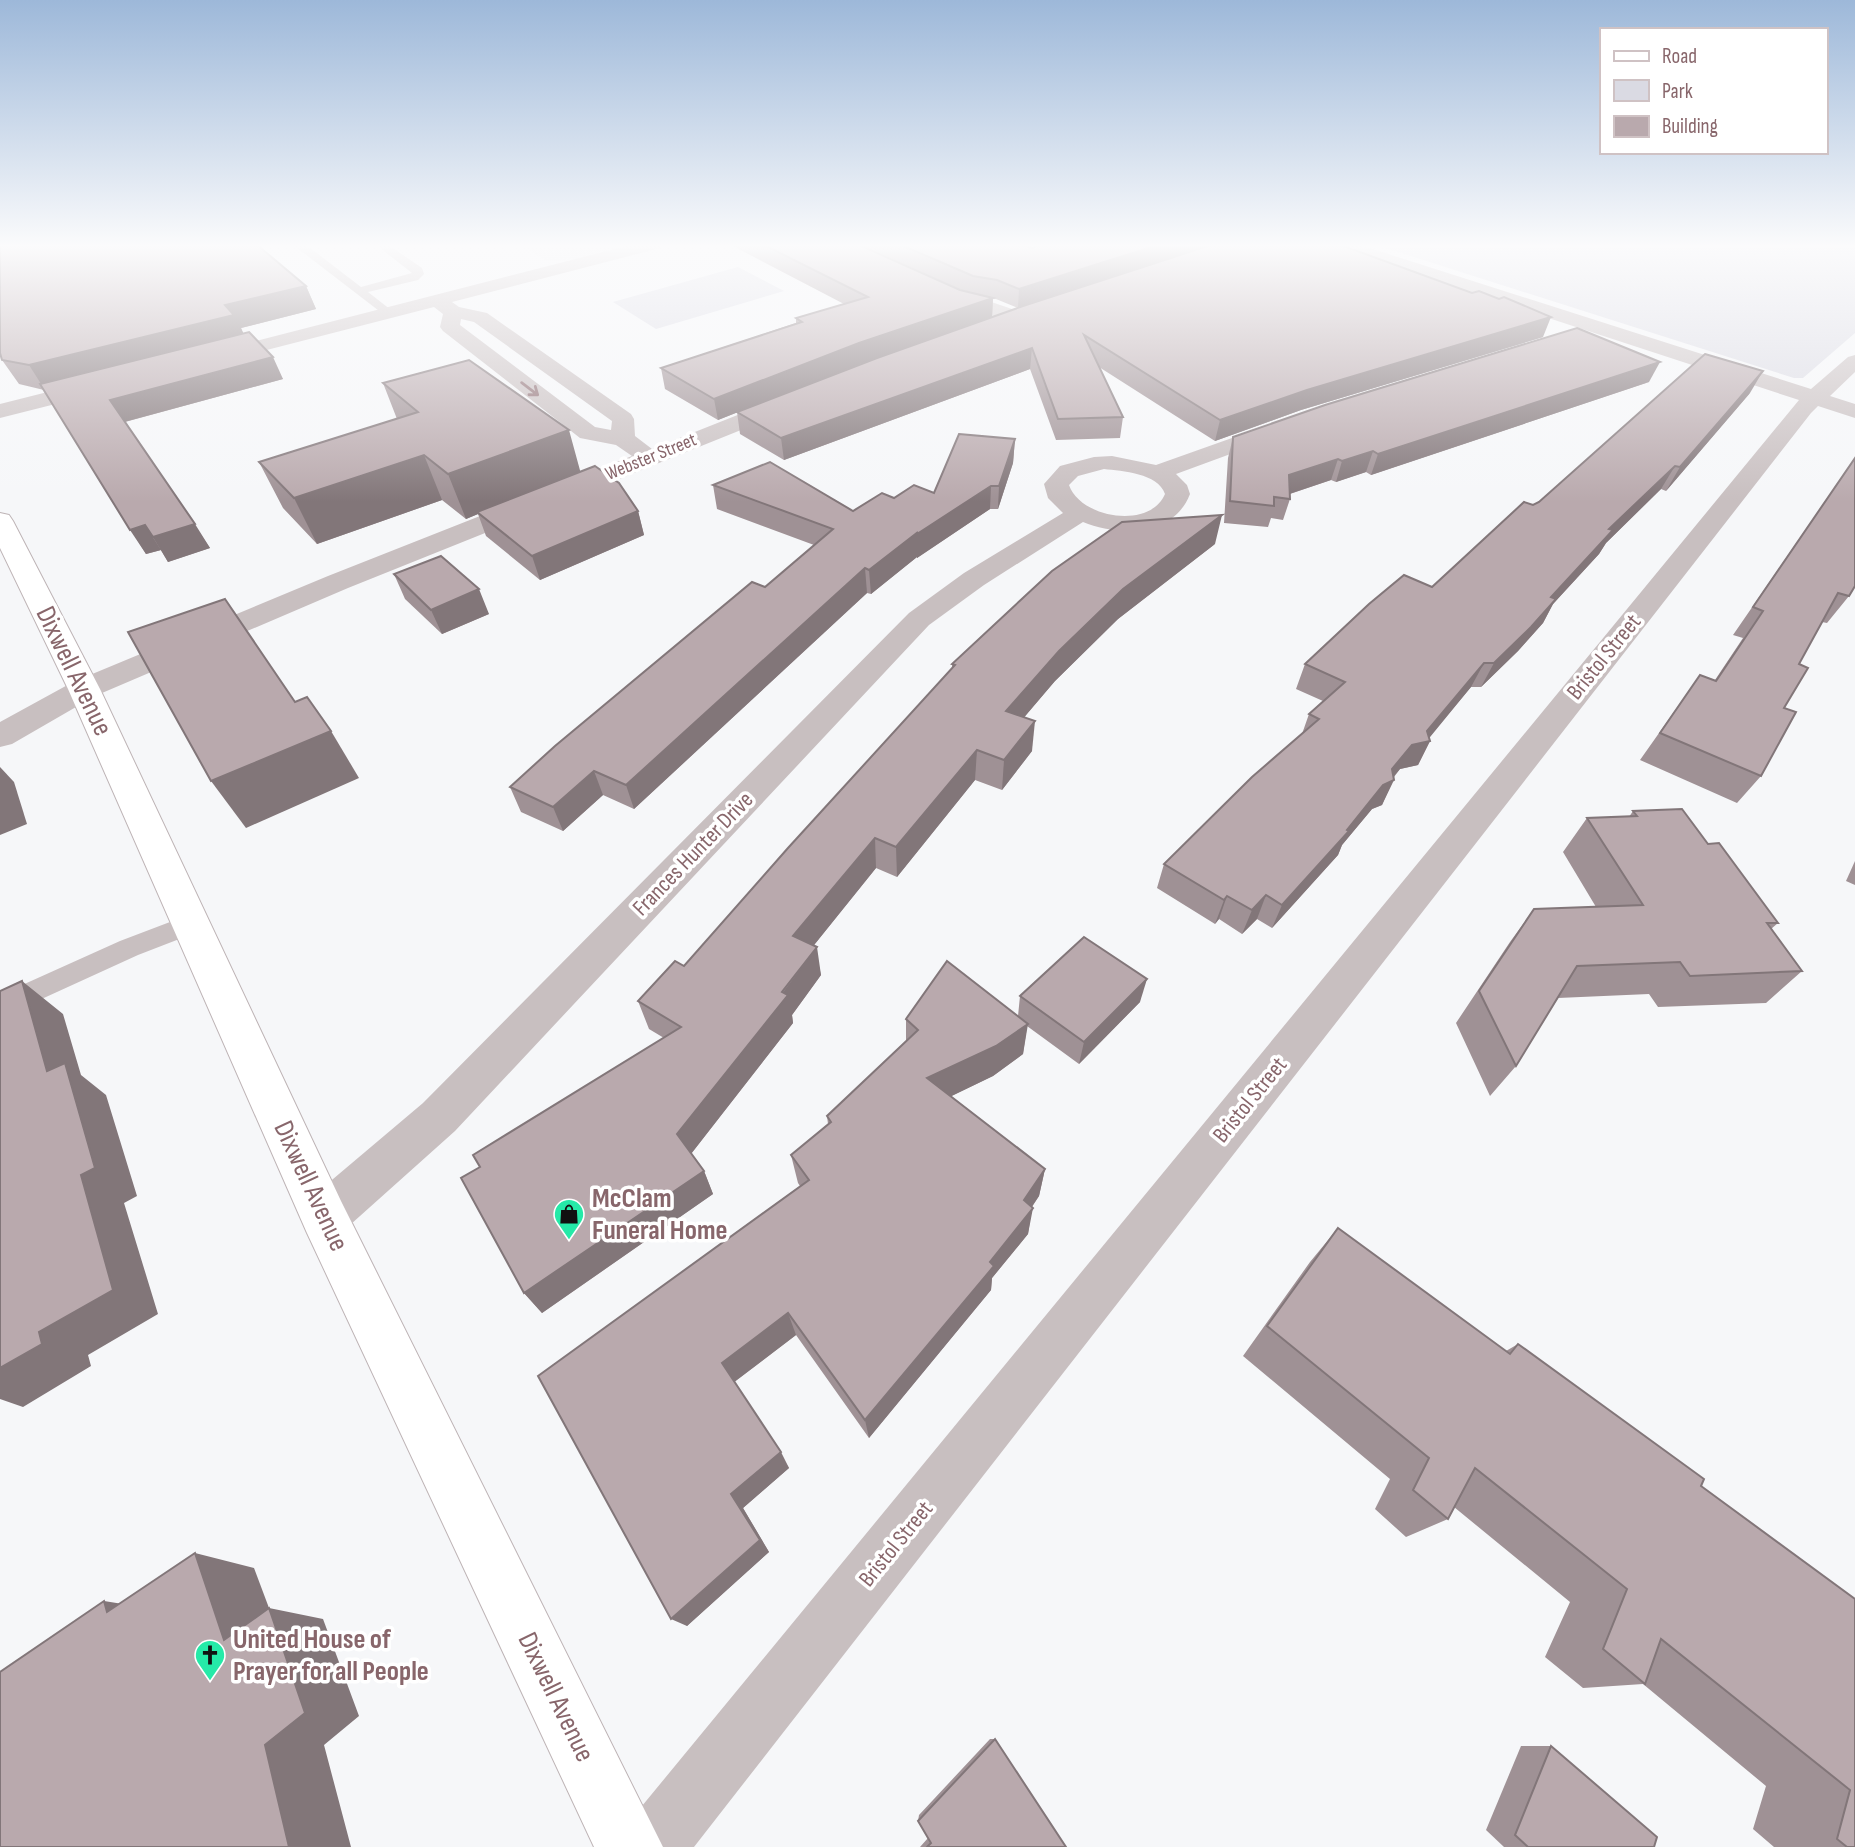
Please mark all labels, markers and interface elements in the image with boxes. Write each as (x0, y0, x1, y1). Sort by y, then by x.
legend (1600, 28, 1827, 154)
text: Road (1662, 44, 1697, 69)
text: Park (1662, 79, 1693, 104)
text: Building (1662, 114, 1718, 139)
one-way arrow (521, 381, 539, 396)
street label: Webster Street (602, 428, 700, 486)
street label: Dixwell Avenue (29, 601, 119, 741)
street label: Bristol Street (1561, 608, 1647, 706)
street label: Frances Hunter Drive (627, 786, 759, 922)
street label: Bristol Street (1207, 1051, 1293, 1149)
street label: Dixwell Avenue (267, 1116, 355, 1256)
place label: McClam Funeral Home (592, 1182, 727, 1247)
shop icon: McClam Funeral Home (552, 1197, 586, 1241)
street label: Bristol Street (853, 1495, 939, 1593)
place label: United House of Prayer for all People (233, 1623, 429, 1688)
street label: Dixwell Avenue (511, 1627, 601, 1767)
church icon: United House of Prayer for all People (193, 1638, 227, 1682)

